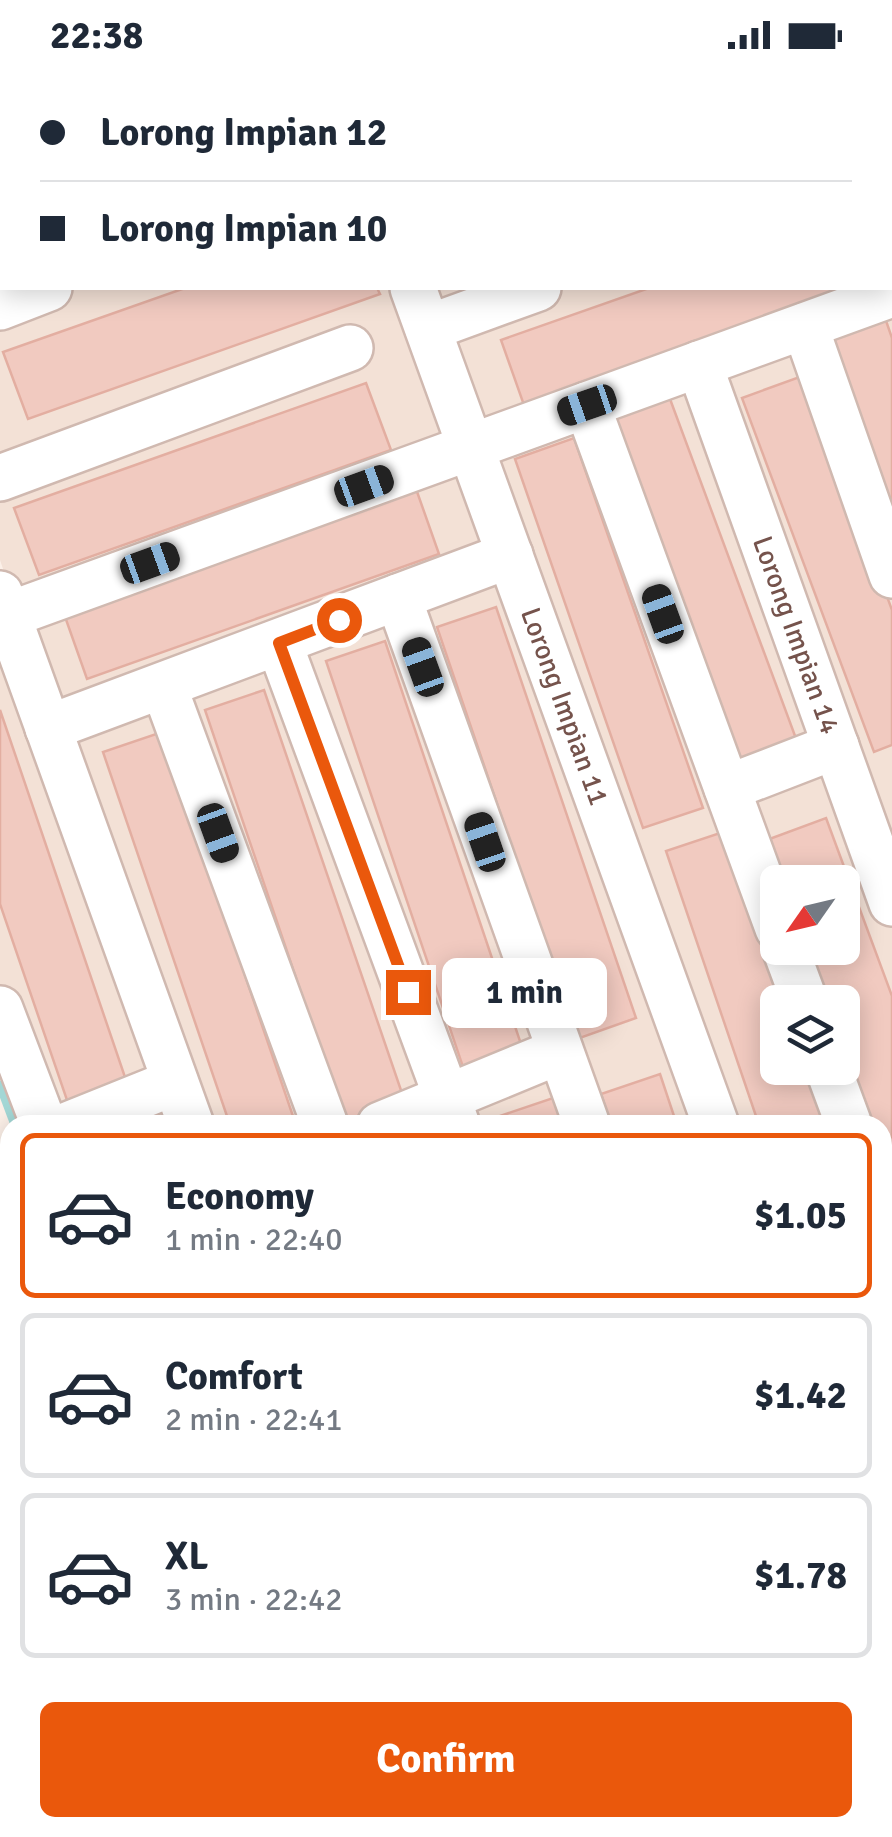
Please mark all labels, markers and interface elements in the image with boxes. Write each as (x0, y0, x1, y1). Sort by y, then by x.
text: 22:38 (50, 12, 143, 59)
text: Lorong Impian 12 (100, 109, 387, 156)
text: Lorong Impian 10 (100, 205, 387, 252)
car (554, 381, 620, 429)
car (331, 462, 397, 510)
street label: Lorong Impian 14 (745, 532, 847, 739)
car (117, 539, 183, 587)
car (639, 581, 687, 647)
route start (317, 598, 362, 643)
street label: Lorong Impian 11 (513, 603, 616, 810)
car (399, 634, 447, 700)
car (194, 800, 242, 866)
car (461, 809, 509, 875)
north arrow (760, 865, 860, 965)
map controls (760, 865, 860, 1085)
callout: 1 min (443, 957, 608, 1027)
route end (386, 970, 431, 1015)
text: 1 min (486, 973, 563, 1012)
button: layers (760, 985, 860, 1085)
icon: car (45, 1171, 135, 1261)
text: Economy (165, 1173, 314, 1220)
text: $1.05 (754, 1192, 847, 1239)
text: 1 min · 22:40 (165, 1220, 343, 1259)
icon: car (45, 1351, 135, 1441)
text: Comfort (165, 1353, 303, 1400)
text: $1.42 (754, 1372, 847, 1419)
text: 2 min · 22:41 (165, 1400, 343, 1439)
icon: car (45, 1531, 135, 1621)
text: XL (165, 1533, 208, 1580)
text: $1.78 (754, 1552, 847, 1599)
text: 3 min · 22:42 (165, 1580, 343, 1619)
button: Confirm (40, 1702, 852, 1817)

